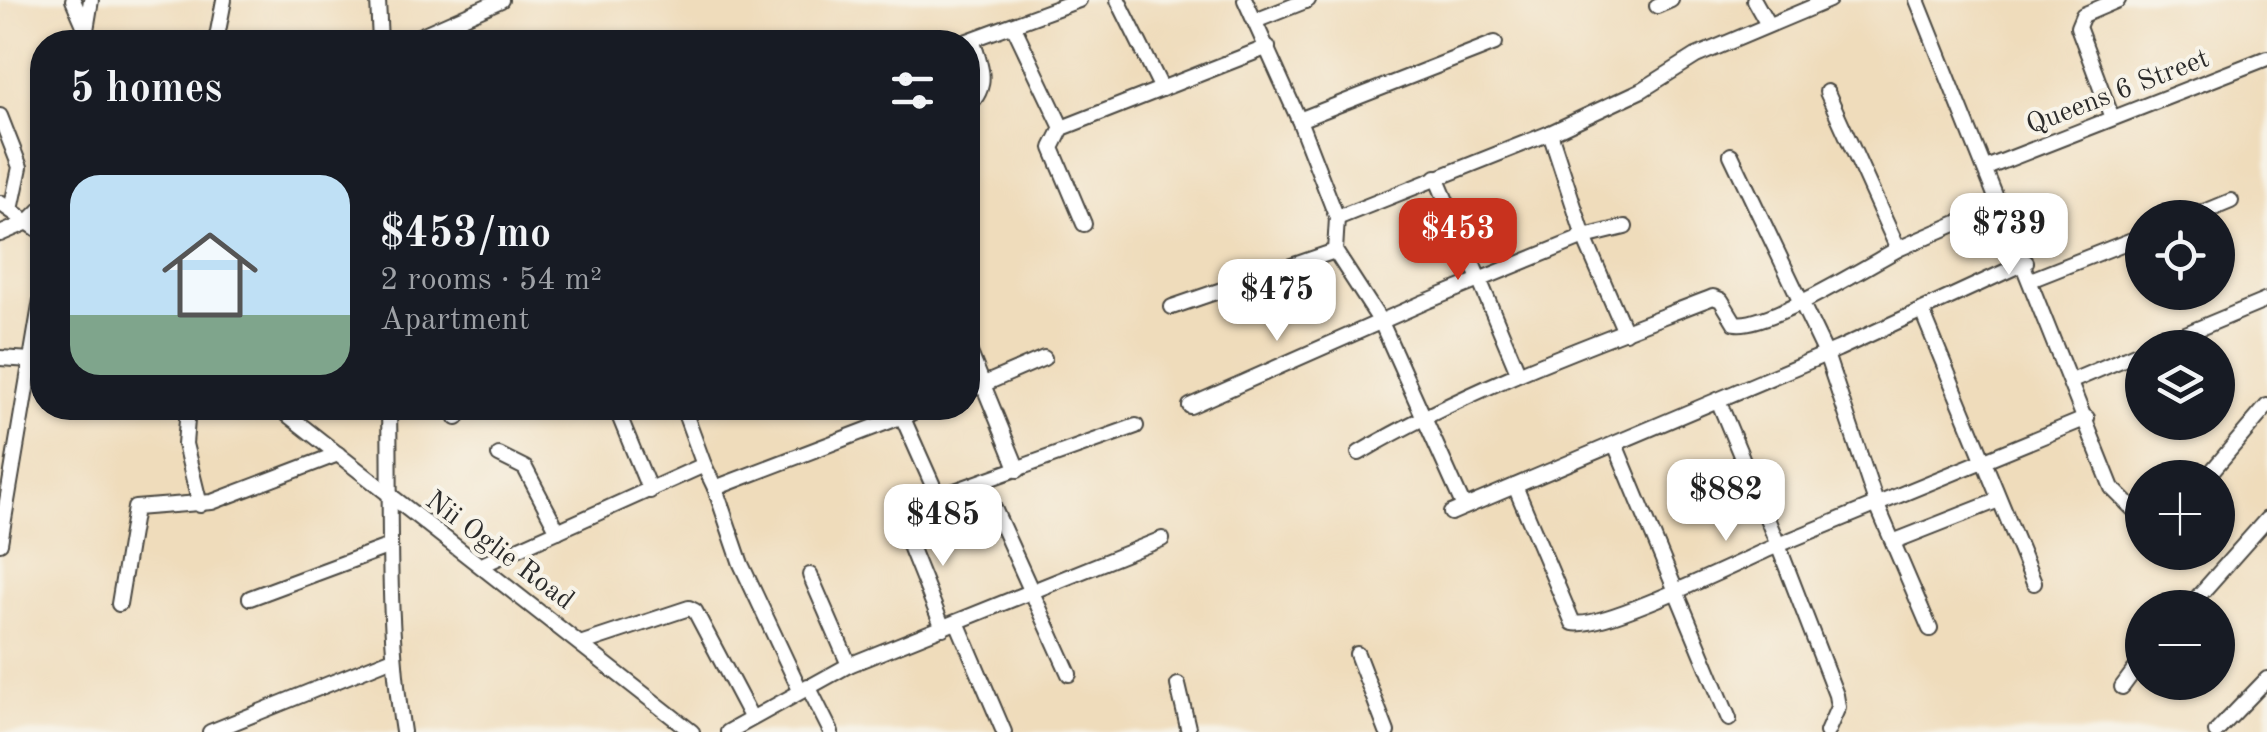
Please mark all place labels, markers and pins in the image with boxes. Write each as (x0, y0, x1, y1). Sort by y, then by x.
pin: $739 (1950, 193, 2068, 278)
pin: $453 (1399, 198, 1517, 283)
pin: $475 (1218, 259, 1336, 344)
pin: $882 (1667, 459, 1785, 544)
pin: $485 (884, 484, 1002, 569)

